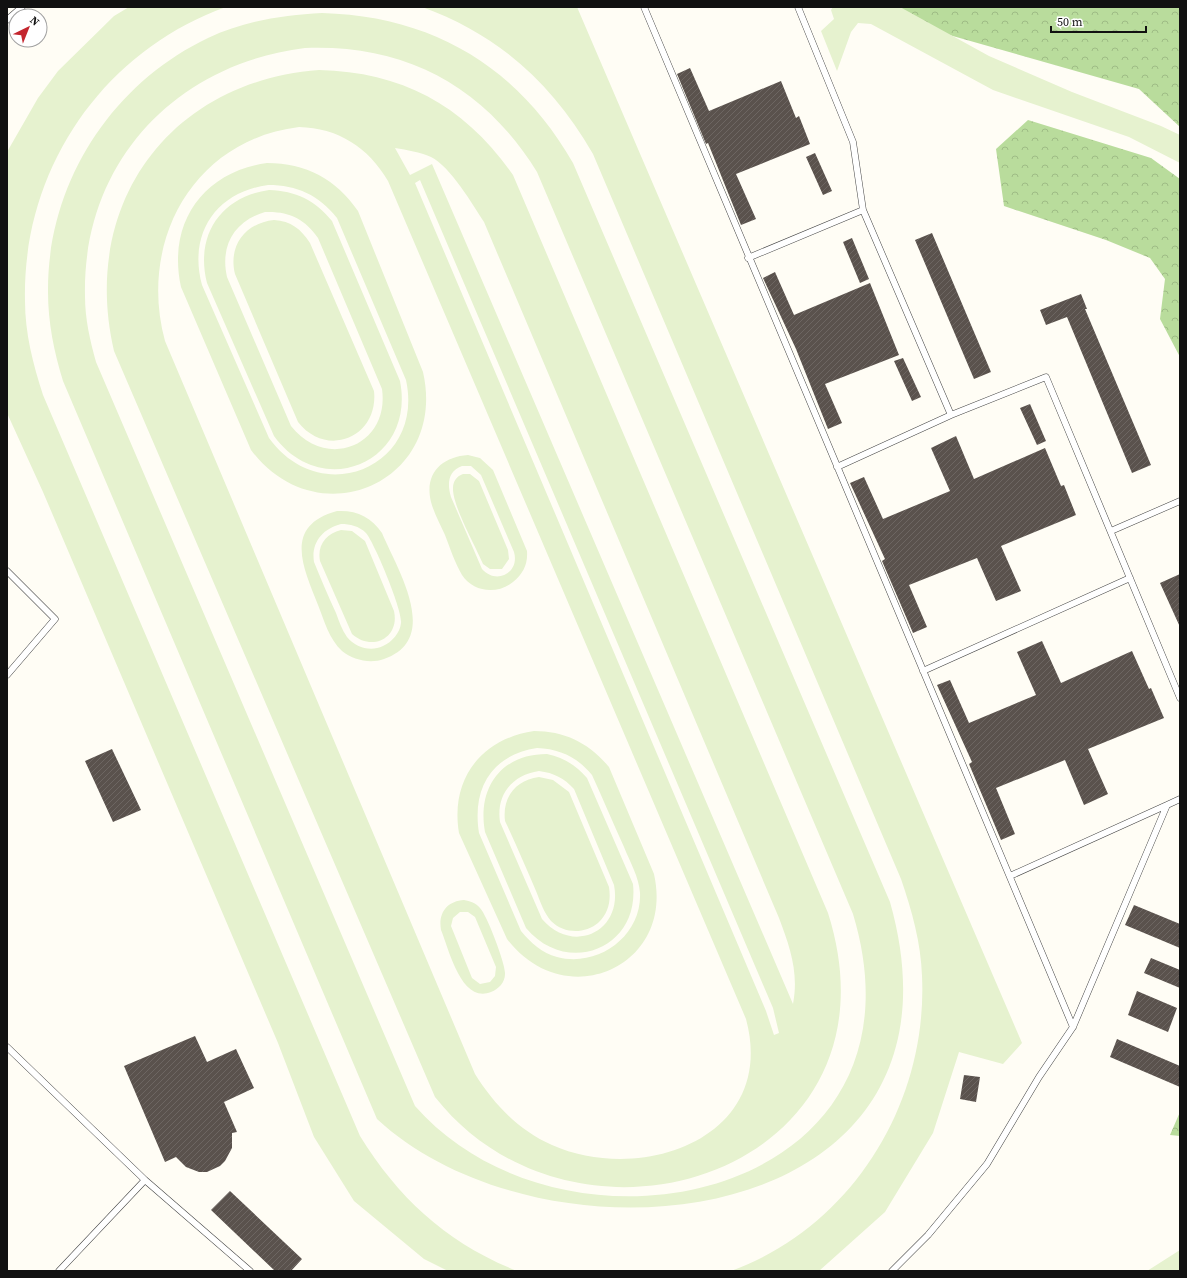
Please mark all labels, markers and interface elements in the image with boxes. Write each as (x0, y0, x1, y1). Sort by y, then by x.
north arrow (8, 8, 48, 48)
scale bar (1051, 8, 1146, 34)
text: N (26, 13, 43, 29)
text: 50 m (1057, 14, 1083, 30)

